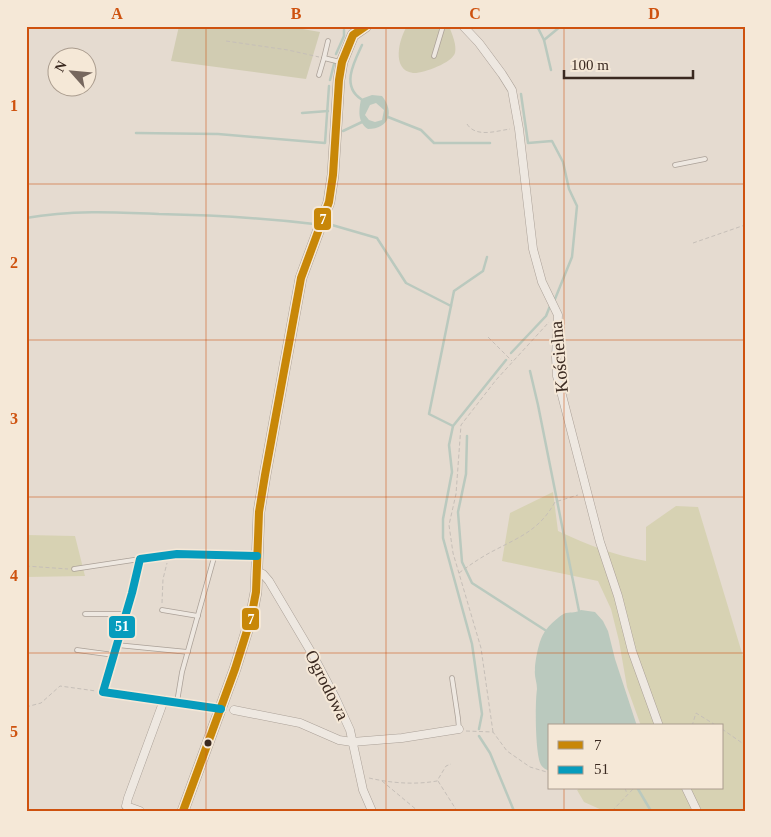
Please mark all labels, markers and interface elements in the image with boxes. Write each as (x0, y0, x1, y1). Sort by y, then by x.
text: A (111, 5, 123, 22)
text: B (291, 5, 302, 22)
text: C (469, 5, 481, 22)
text: D (648, 5, 660, 22)
north arrow (48, 48, 98, 98)
scale bar (564, 48, 692, 80)
text: 100 m (571, 57, 609, 73)
text: N (52, 58, 70, 74)
text: 1 (10, 97, 18, 114)
line badge: 7 (313, 207, 332, 231)
text: 7 (320, 212, 327, 227)
text: 2 (10, 254, 18, 271)
street label: Kościelna (546, 320, 572, 394)
text: 3 (10, 410, 18, 427)
text: 4 (10, 567, 18, 584)
line badge: 7 (241, 607, 260, 631)
text: 7 (248, 612, 255, 627)
line badge: 51 (108, 615, 136, 639)
text: 51 (115, 619, 129, 634)
street label: Ogrodowa (301, 647, 353, 723)
text: 5 (10, 723, 18, 740)
legend (548, 724, 724, 790)
text: 7 (594, 737, 602, 753)
unlabelled marker (203, 738, 213, 748)
text: 51 (594, 761, 609, 777)

